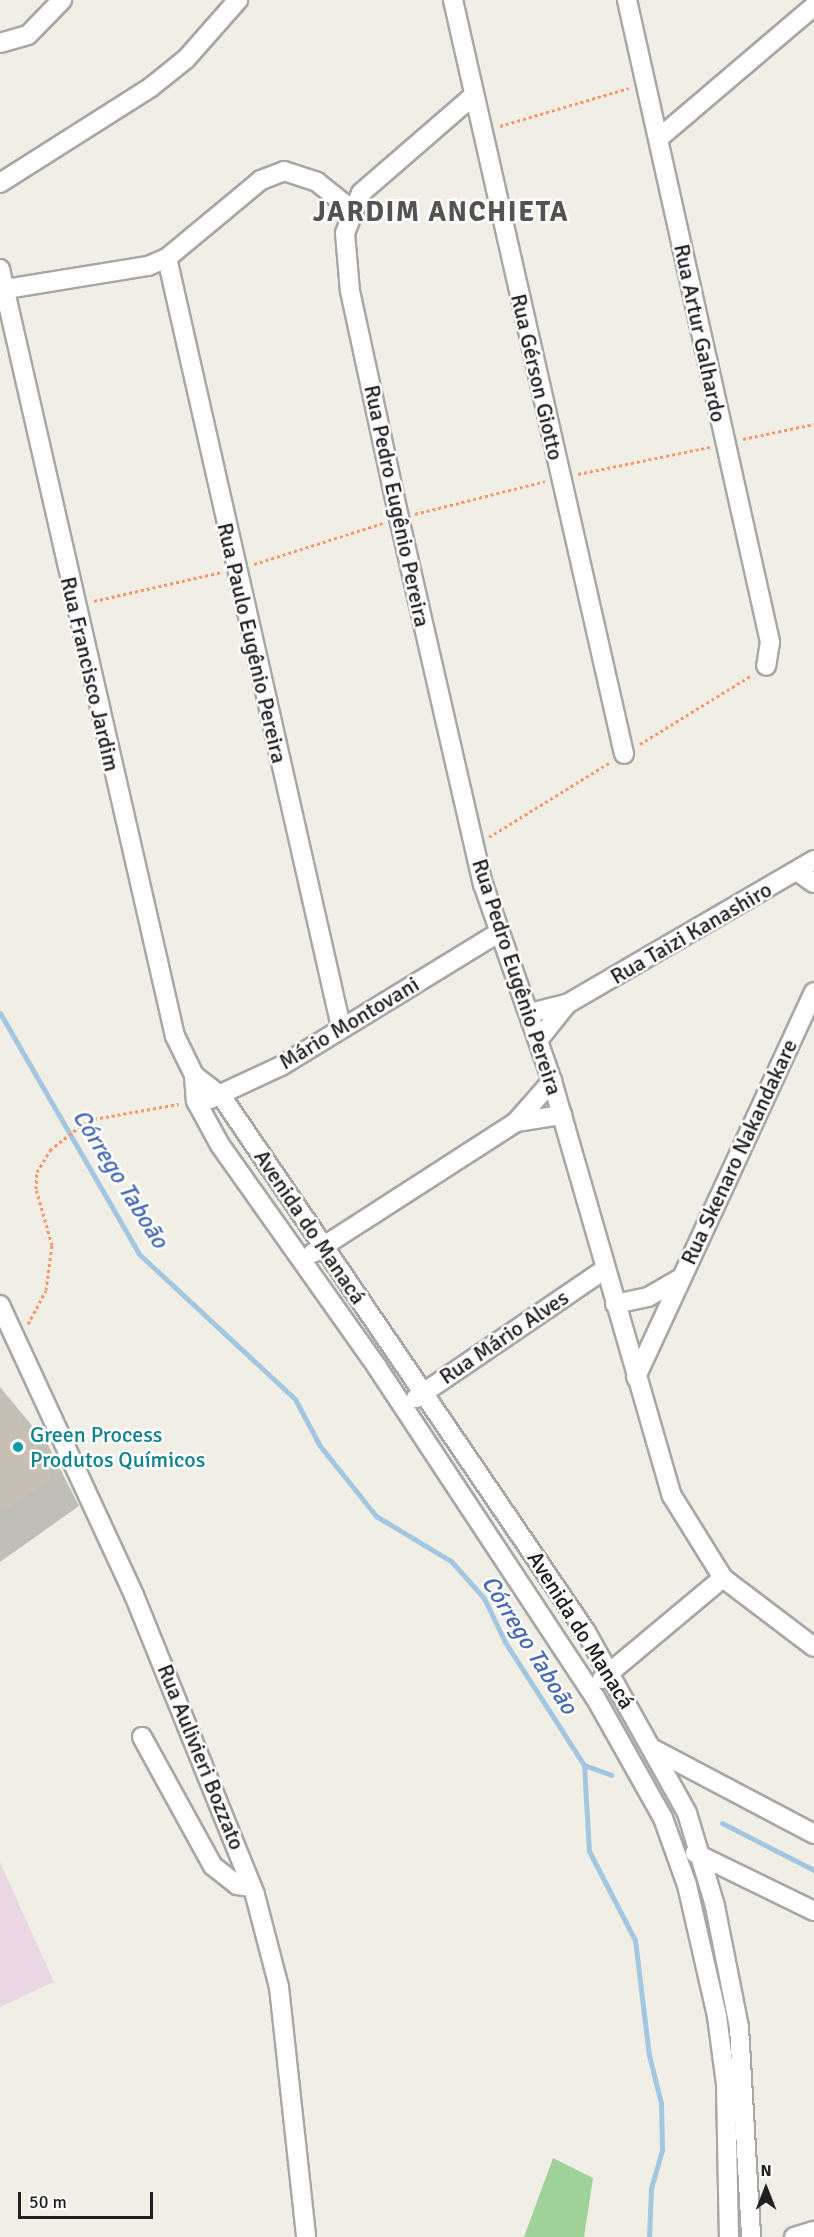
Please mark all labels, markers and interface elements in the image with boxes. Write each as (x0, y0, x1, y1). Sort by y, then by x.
district label: JARDIM ANCHIETA (313, 195, 569, 229)
street label: Rua Artur Galhardo (668, 242, 732, 424)
street label: Rua Gérson Giotto (505, 291, 569, 463)
street label: Rua Pedro Eugênio Pereira (358, 382, 436, 630)
street label: Rua Paulo Eugênio Pereira (211, 520, 293, 766)
street label: Rua Francisco Jardim (55, 574, 125, 774)
street label: Rua Pedro Eugênio Pereira (466, 855, 568, 1099)
street label: Rua Taizi Kanashiro (606, 876, 776, 990)
street label: Mário Montovani (274, 971, 424, 1075)
street label: Rua Skenaro Nakandakare (675, 1035, 803, 1269)
water label: Córrego Taboão (66, 1104, 174, 1254)
street label: Avenida do Manacá (248, 1145, 372, 1309)
street label: Rua Mário Alves (434, 1284, 574, 1390)
place label: Green Process Produtos Químicos (30, 1421, 205, 1472)
marker: Green Process Produtos Químicos (11, 1440, 25, 1454)
street label: Avenida do Manacá (522, 1546, 640, 1714)
water label: Córrego Taboão (475, 1570, 583, 1720)
street label: Rua Aulivieri Bozzato (152, 1660, 250, 1854)
north arrow (736, 2159, 796, 2219)
text: N (760, 2161, 772, 2181)
scale bar (21, 2180, 156, 2218)
text: 50 m (29, 2191, 67, 2213)

